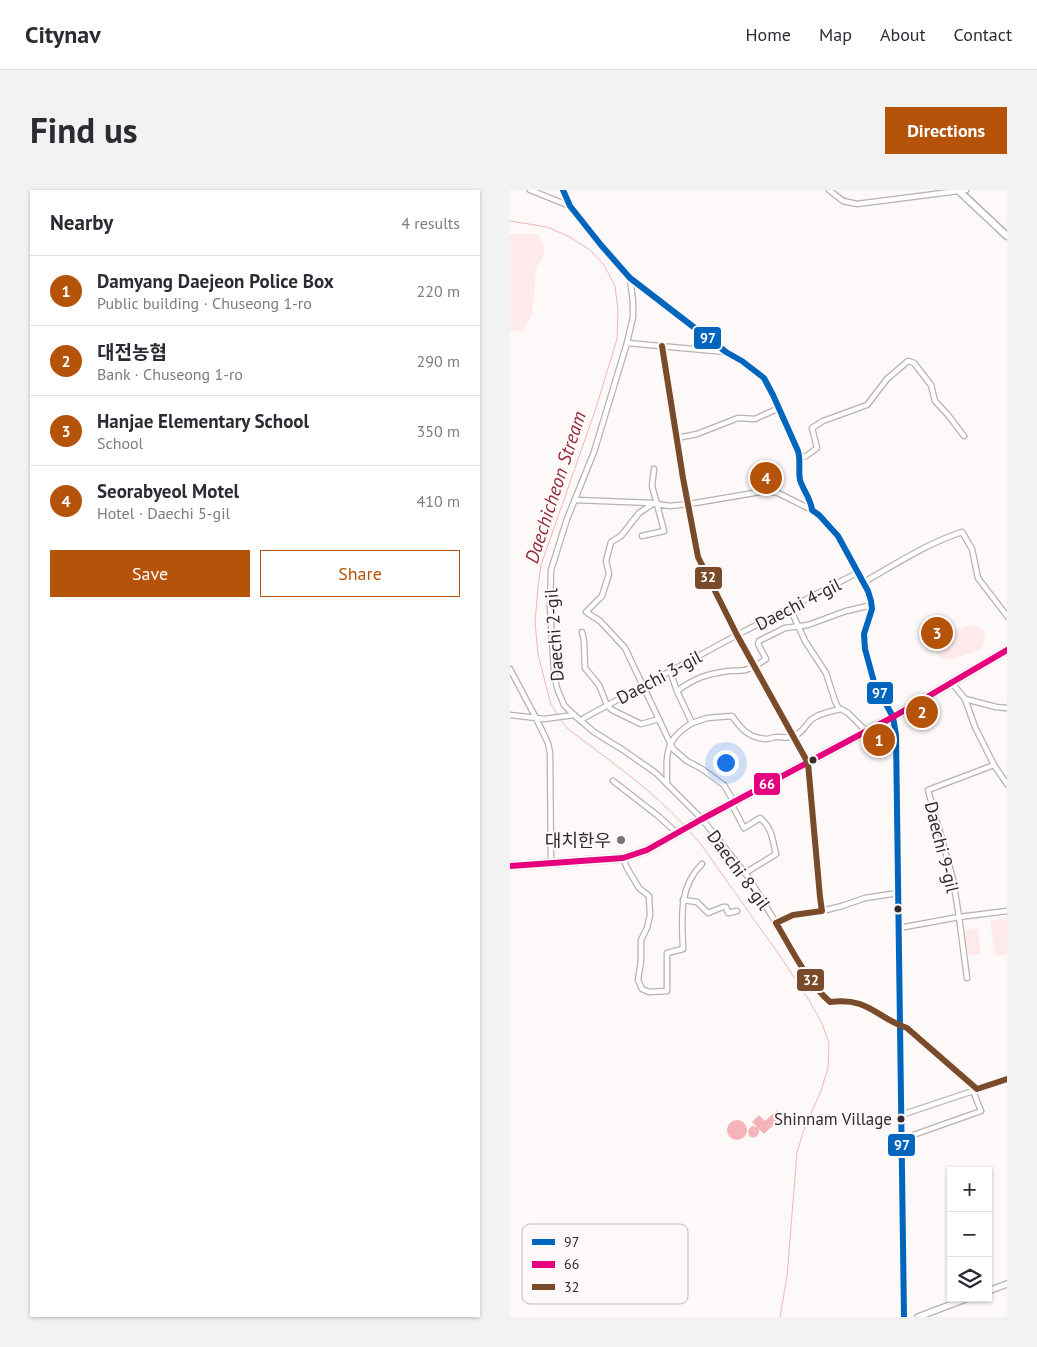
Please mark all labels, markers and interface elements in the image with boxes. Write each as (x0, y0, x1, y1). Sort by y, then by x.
text: Citynav (25, 19, 101, 50)
text: Home (745, 23, 791, 46)
text: Map (819, 23, 852, 46)
text: About (880, 23, 926, 46)
text: Contact (954, 23, 1012, 46)
text: Find us (30, 107, 138, 153)
button: Directions (885, 107, 1007, 154)
text: Nearby (50, 209, 113, 236)
text: 4 results (401, 213, 460, 233)
text: Damyang Daejeon Police Box (97, 269, 334, 293)
text: 1 (61, 281, 71, 301)
text: 220 m (417, 281, 460, 301)
text: Public building · Chuseong 1-ro (97, 293, 312, 313)
line badge: 97 (693, 326, 722, 350)
text: 97 (700, 329, 716, 347)
text: 대전농협 (97, 340, 167, 364)
text: 2 (61, 351, 71, 371)
text: 290 m (417, 351, 460, 371)
text: Bank · Chuseong 1-ro (97, 364, 243, 384)
water label: Daechicheon Stream (519, 408, 591, 566)
text: Hanjae Elementary School (97, 409, 309, 433)
text: 3 (61, 421, 71, 441)
text: 350 m (417, 421, 460, 441)
text: School (97, 433, 143, 453)
pin: 4 (750, 459, 782, 497)
text: Seorabyeol Motel (97, 479, 239, 503)
text: 4 (61, 491, 71, 511)
text: 410 m (417, 491, 460, 511)
text: Hotel · Daechi 5-gil (97, 503, 230, 523)
button: Save (50, 550, 250, 597)
button: Share (260, 550, 460, 597)
line badge: 32 (694, 566, 723, 590)
text: 32 (700, 568, 716, 586)
street label: Daechi 4-gil (751, 572, 845, 635)
street label: Daechi 2-gil (539, 587, 569, 682)
pin: 3 (921, 614, 953, 652)
street label: Daechi 3-gil (612, 645, 706, 709)
line badge: 97 (866, 681, 894, 705)
text: 97 (872, 684, 888, 702)
pin: 2 (906, 693, 938, 731)
pin: 1 (863, 721, 895, 759)
your location (713, 750, 739, 776)
unlabelled marker (808, 755, 818, 765)
line badge: 66 (753, 772, 781, 796)
text: 66 (759, 775, 775, 793)
street label: Daechi 9-gil (920, 799, 965, 896)
street label: Daechi 8-gil (702, 826, 776, 915)
place label: 대치한우 (545, 829, 611, 852)
marker: 대치한우 (615, 834, 627, 846)
unlabelled marker (893, 904, 903, 914)
line badge: 32 (796, 968, 825, 992)
text: 32 (803, 971, 819, 989)
place label: Shinnam Village (774, 1108, 892, 1130)
marker: Shinnam Village (896, 1114, 906, 1124)
line badge: 97 (887, 1133, 916, 1157)
text: 97 (894, 1136, 910, 1154)
map controls (947, 1167, 992, 1302)
button: + (947, 1167, 992, 1212)
button: − (947, 1212, 992, 1257)
legend (522, 1224, 688, 1304)
text: 97 (564, 1233, 579, 1251)
text: 66 (564, 1255, 579, 1273)
button: layers (947, 1257, 992, 1302)
text: 32 (564, 1278, 579, 1296)

